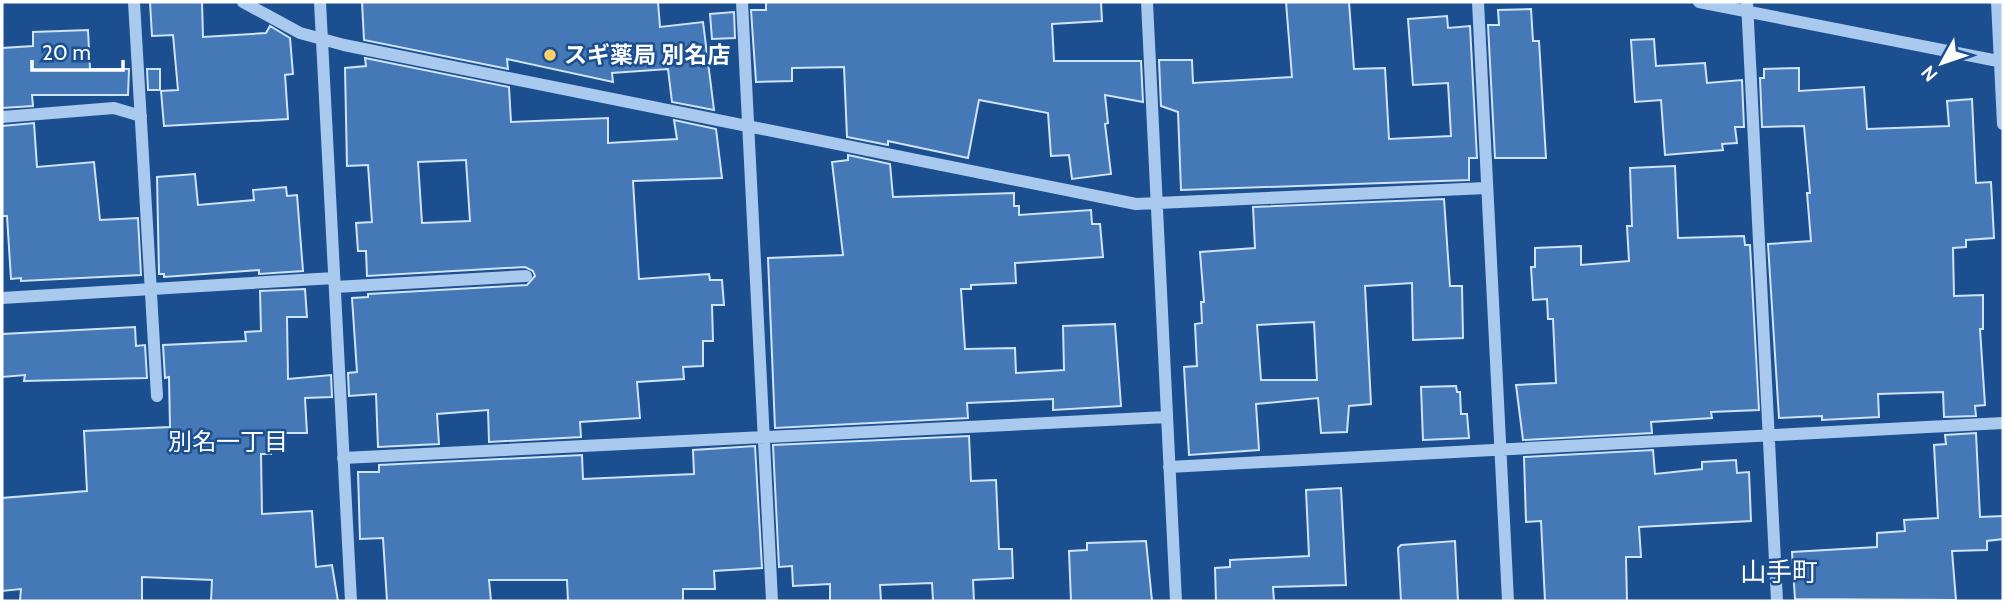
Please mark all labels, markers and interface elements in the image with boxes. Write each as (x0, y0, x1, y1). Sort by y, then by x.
scale bar (32, 28, 122, 72)
north arrow (1907, 28, 1977, 98)
text: 20 m (42, 40, 91, 65)
place label: スギ薬局 別名店 (564, 41, 730, 69)
marker: スギ薬局 別名店 (542, 47, 558, 63)
text: N (1916, 61, 1942, 86)
district label: 別名一丁目 (168, 427, 288, 456)
district label: 山手町 (1740, 556, 1818, 588)

